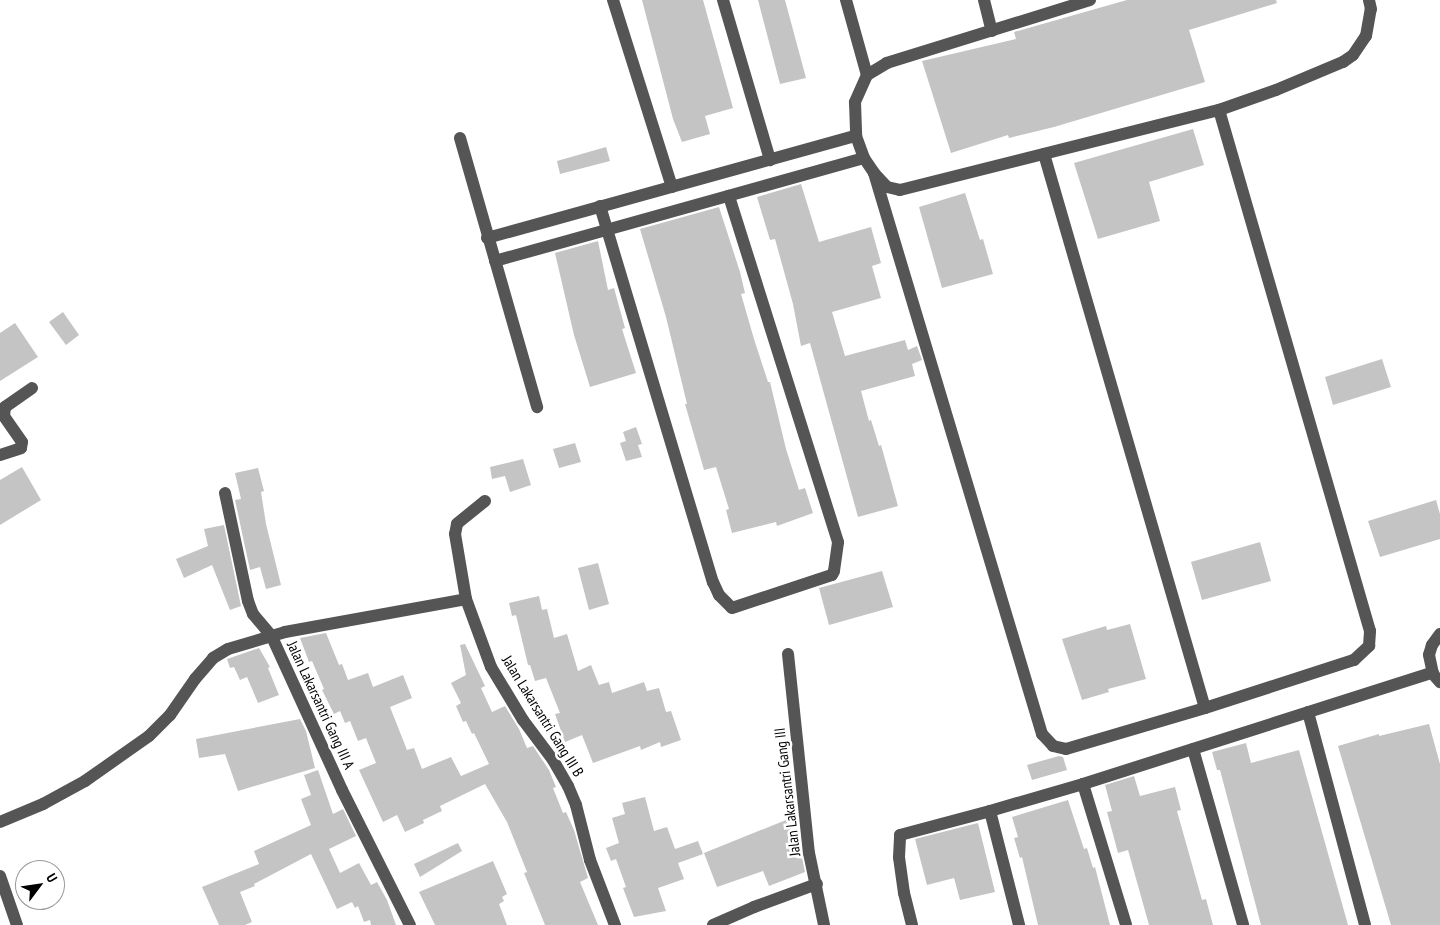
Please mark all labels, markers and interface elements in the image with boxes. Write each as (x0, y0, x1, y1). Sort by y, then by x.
street label: Jalan Lakarsantri Gang III A (283, 638, 359, 772)
street label: Jalan Lakarsantri Gang III B (498, 652, 588, 780)
street label: Jalan Lakarsantri Gang III (770, 727, 804, 857)
north arrow (15, 860, 65, 910)
text: U (42, 870, 62, 886)

